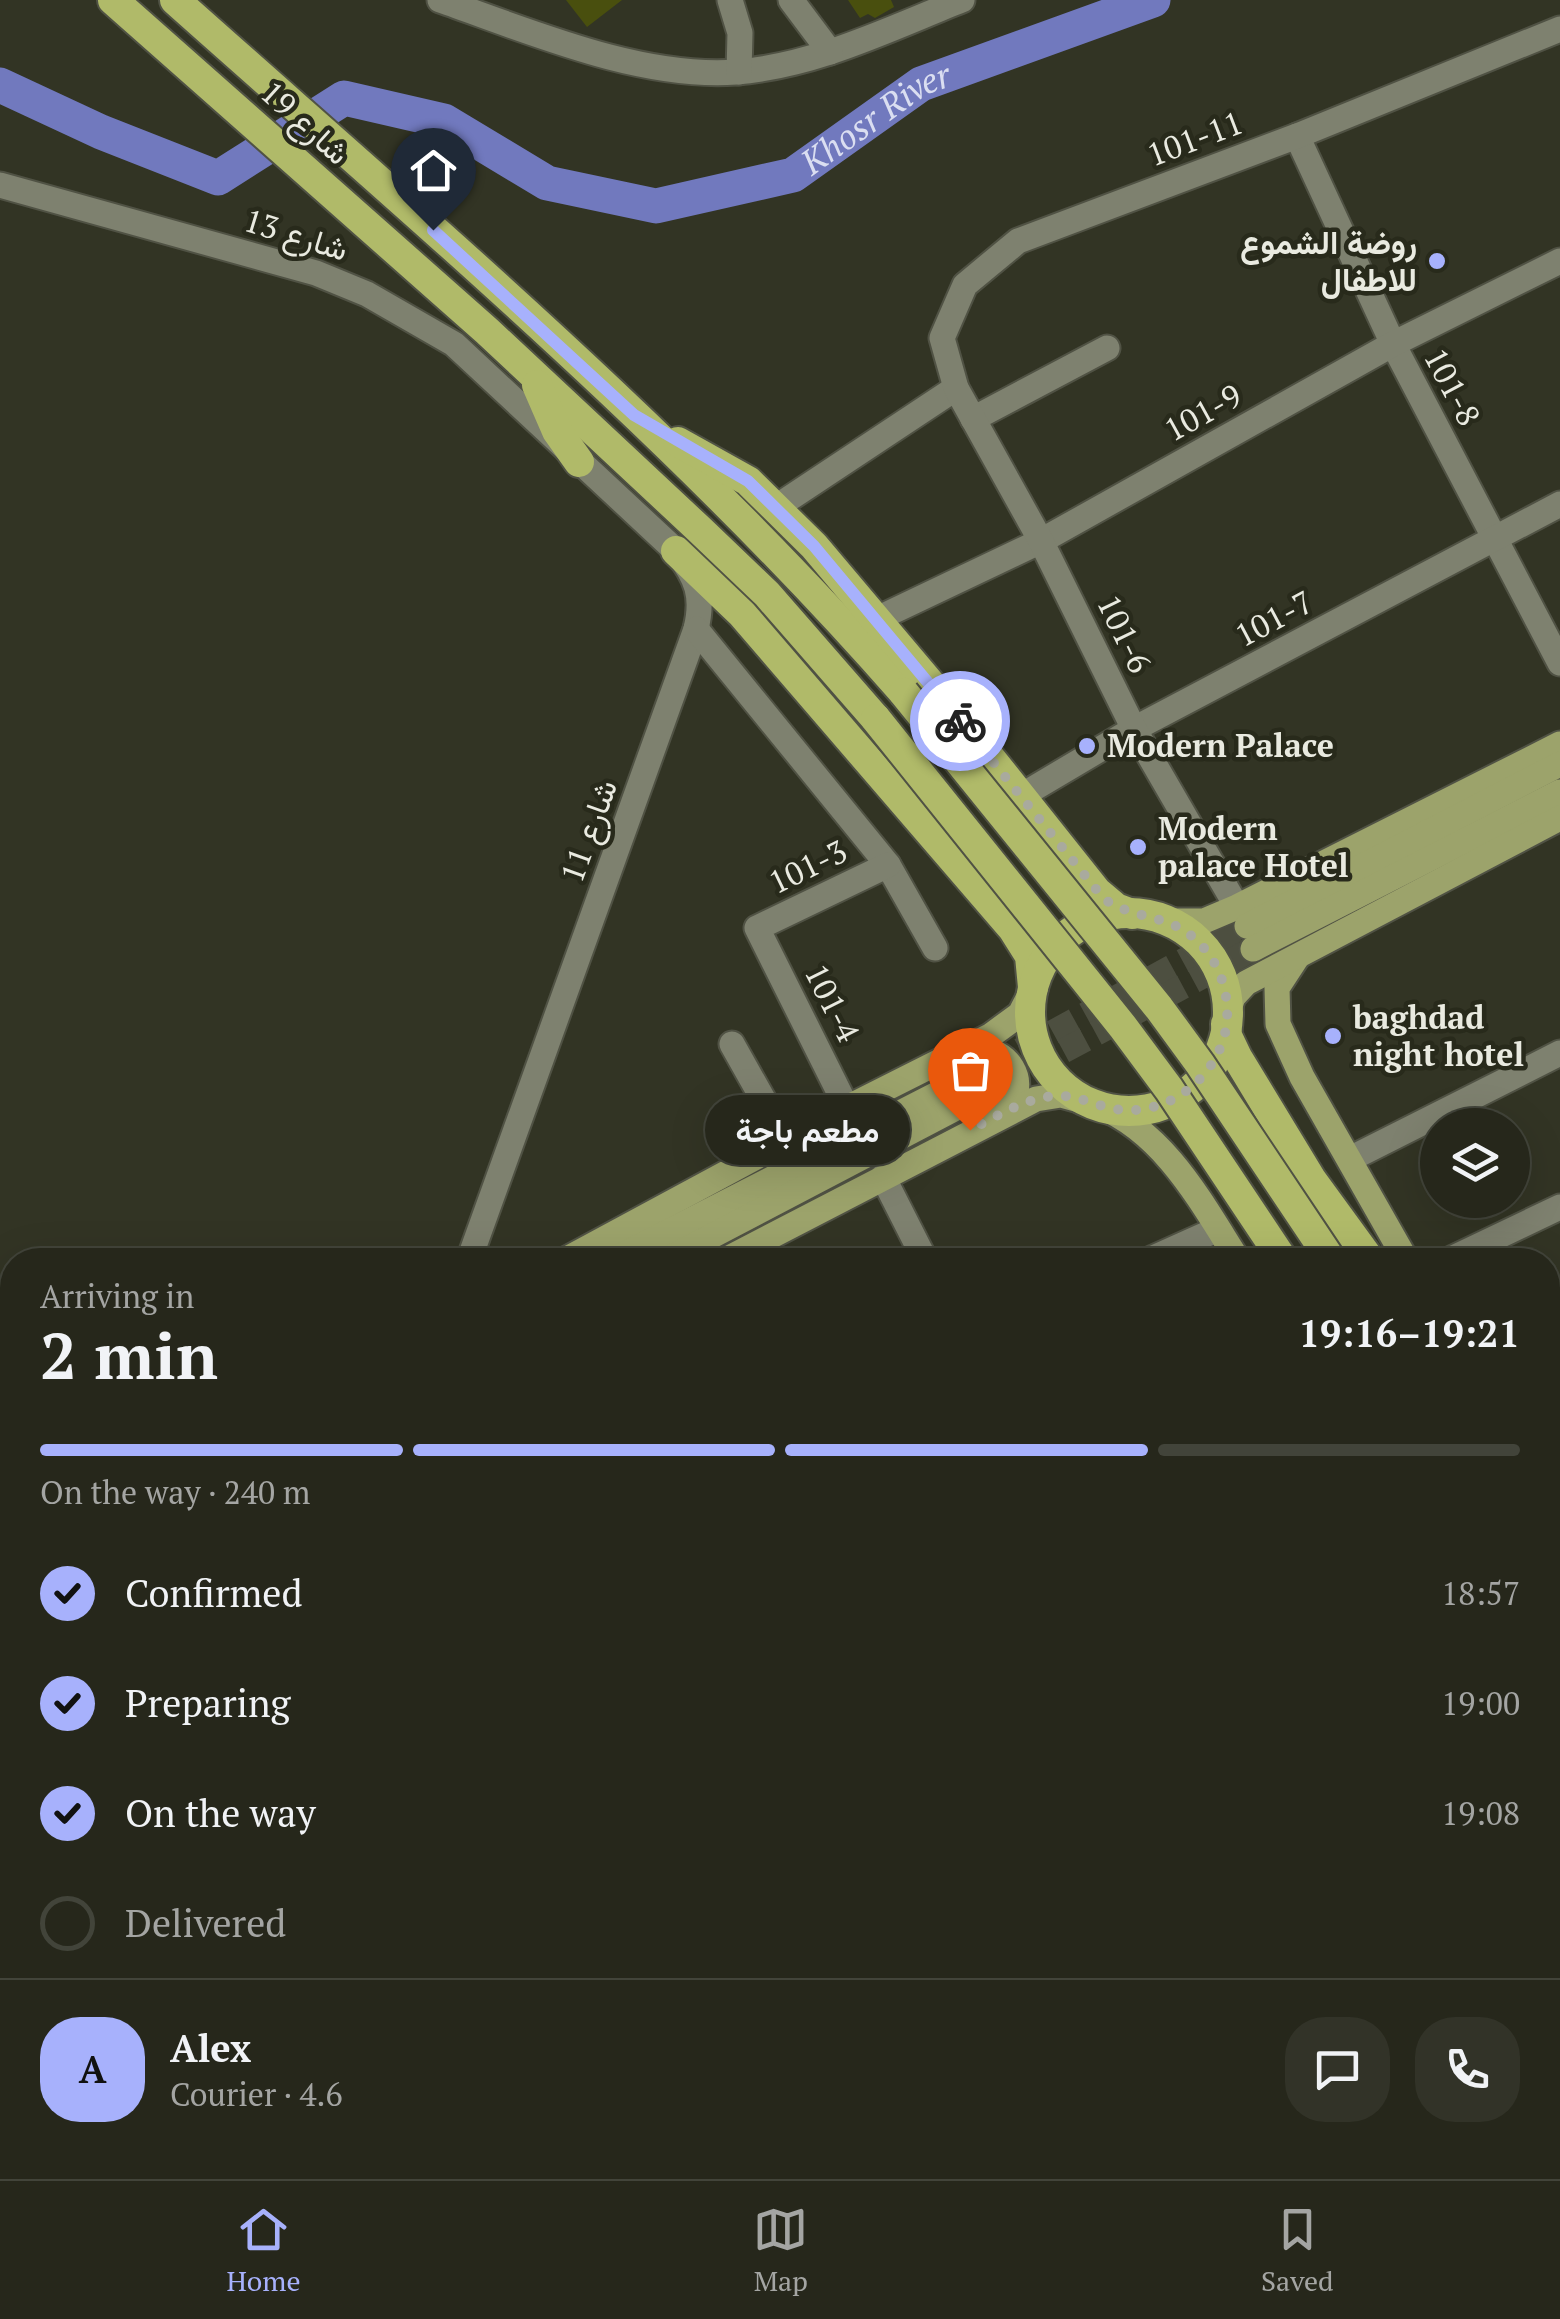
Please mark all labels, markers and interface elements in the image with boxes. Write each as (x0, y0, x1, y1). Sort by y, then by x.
water label: Khosr River (790, 51, 958, 185)
street label: شارع 19 (251, 71, 359, 175)
street label: 101-11 (1141, 101, 1248, 175)
pin (391, 128, 476, 231)
icon: home (406, 143, 461, 198)
street label: شارع 13 (239, 198, 353, 272)
place label: روضة الشموع للاطفال (1240, 221, 1417, 300)
marker: روضة الشموع للاطفال (1426, 250, 1448, 272)
street label: 101-8 (1415, 341, 1491, 433)
street label: 101-9 (1157, 374, 1248, 450)
street label: 101-7 (1228, 580, 1320, 656)
street label: 101-6 (1088, 588, 1162, 680)
courier (910, 671, 1010, 771)
icon: bike (933, 694, 988, 749)
place label: Modern Palace (1107, 724, 1334, 766)
marker: Modern Palace (1076, 735, 1098, 757)
street label: شارع 11 (550, 774, 628, 888)
place label: Modern palace Hotel (1158, 807, 1349, 886)
street label: 101-3 (762, 829, 854, 903)
marker: Modern palace Hotel (1127, 836, 1149, 858)
street label: 101-4 (796, 957, 870, 1049)
place label: baghdad night hotel (1352, 996, 1524, 1075)
marker: baghdad night hotel (1322, 1025, 1344, 1047)
pin (928, 1028, 1013, 1131)
icon: bag (943, 1043, 998, 1098)
callout: مطعم باجة (705, 1095, 910, 1165)
map controls (1420, 1108, 1530, 1218)
button: layers (1420, 1108, 1530, 1218)
text: مطعم باجة (736, 1109, 879, 1151)
text: Arriving in (40, 1275, 194, 1317)
text: 19:16–19:21 (1298, 1308, 1520, 1358)
text: 2 min (40, 1311, 218, 1398)
text: On the way · 240 m (40, 1471, 310, 1513)
icon: check (40, 1566, 95, 1621)
text: Confirmed (125, 1568, 303, 1618)
text: 18:57 (1441, 1572, 1520, 1614)
icon: check (40, 1676, 95, 1731)
text: Preparing (125, 1678, 291, 1728)
text: 19:00 (1441, 1682, 1520, 1724)
icon: check (40, 1786, 95, 1841)
text: On the way (125, 1788, 316, 1838)
text: 19:08 (1441, 1792, 1520, 1834)
text: Delivered (125, 1898, 286, 1948)
button: chat (1285, 2017, 1390, 2122)
button: phone (1415, 2017, 1520, 2122)
text: Alex (170, 2023, 251, 2073)
text: A (79, 2044, 106, 2094)
text: Courier · 4.6 (170, 2073, 342, 2115)
tab: Home (226, 2202, 301, 2299)
tab: Map (753, 2202, 808, 2299)
tab: Saved (1261, 2202, 1334, 2299)

